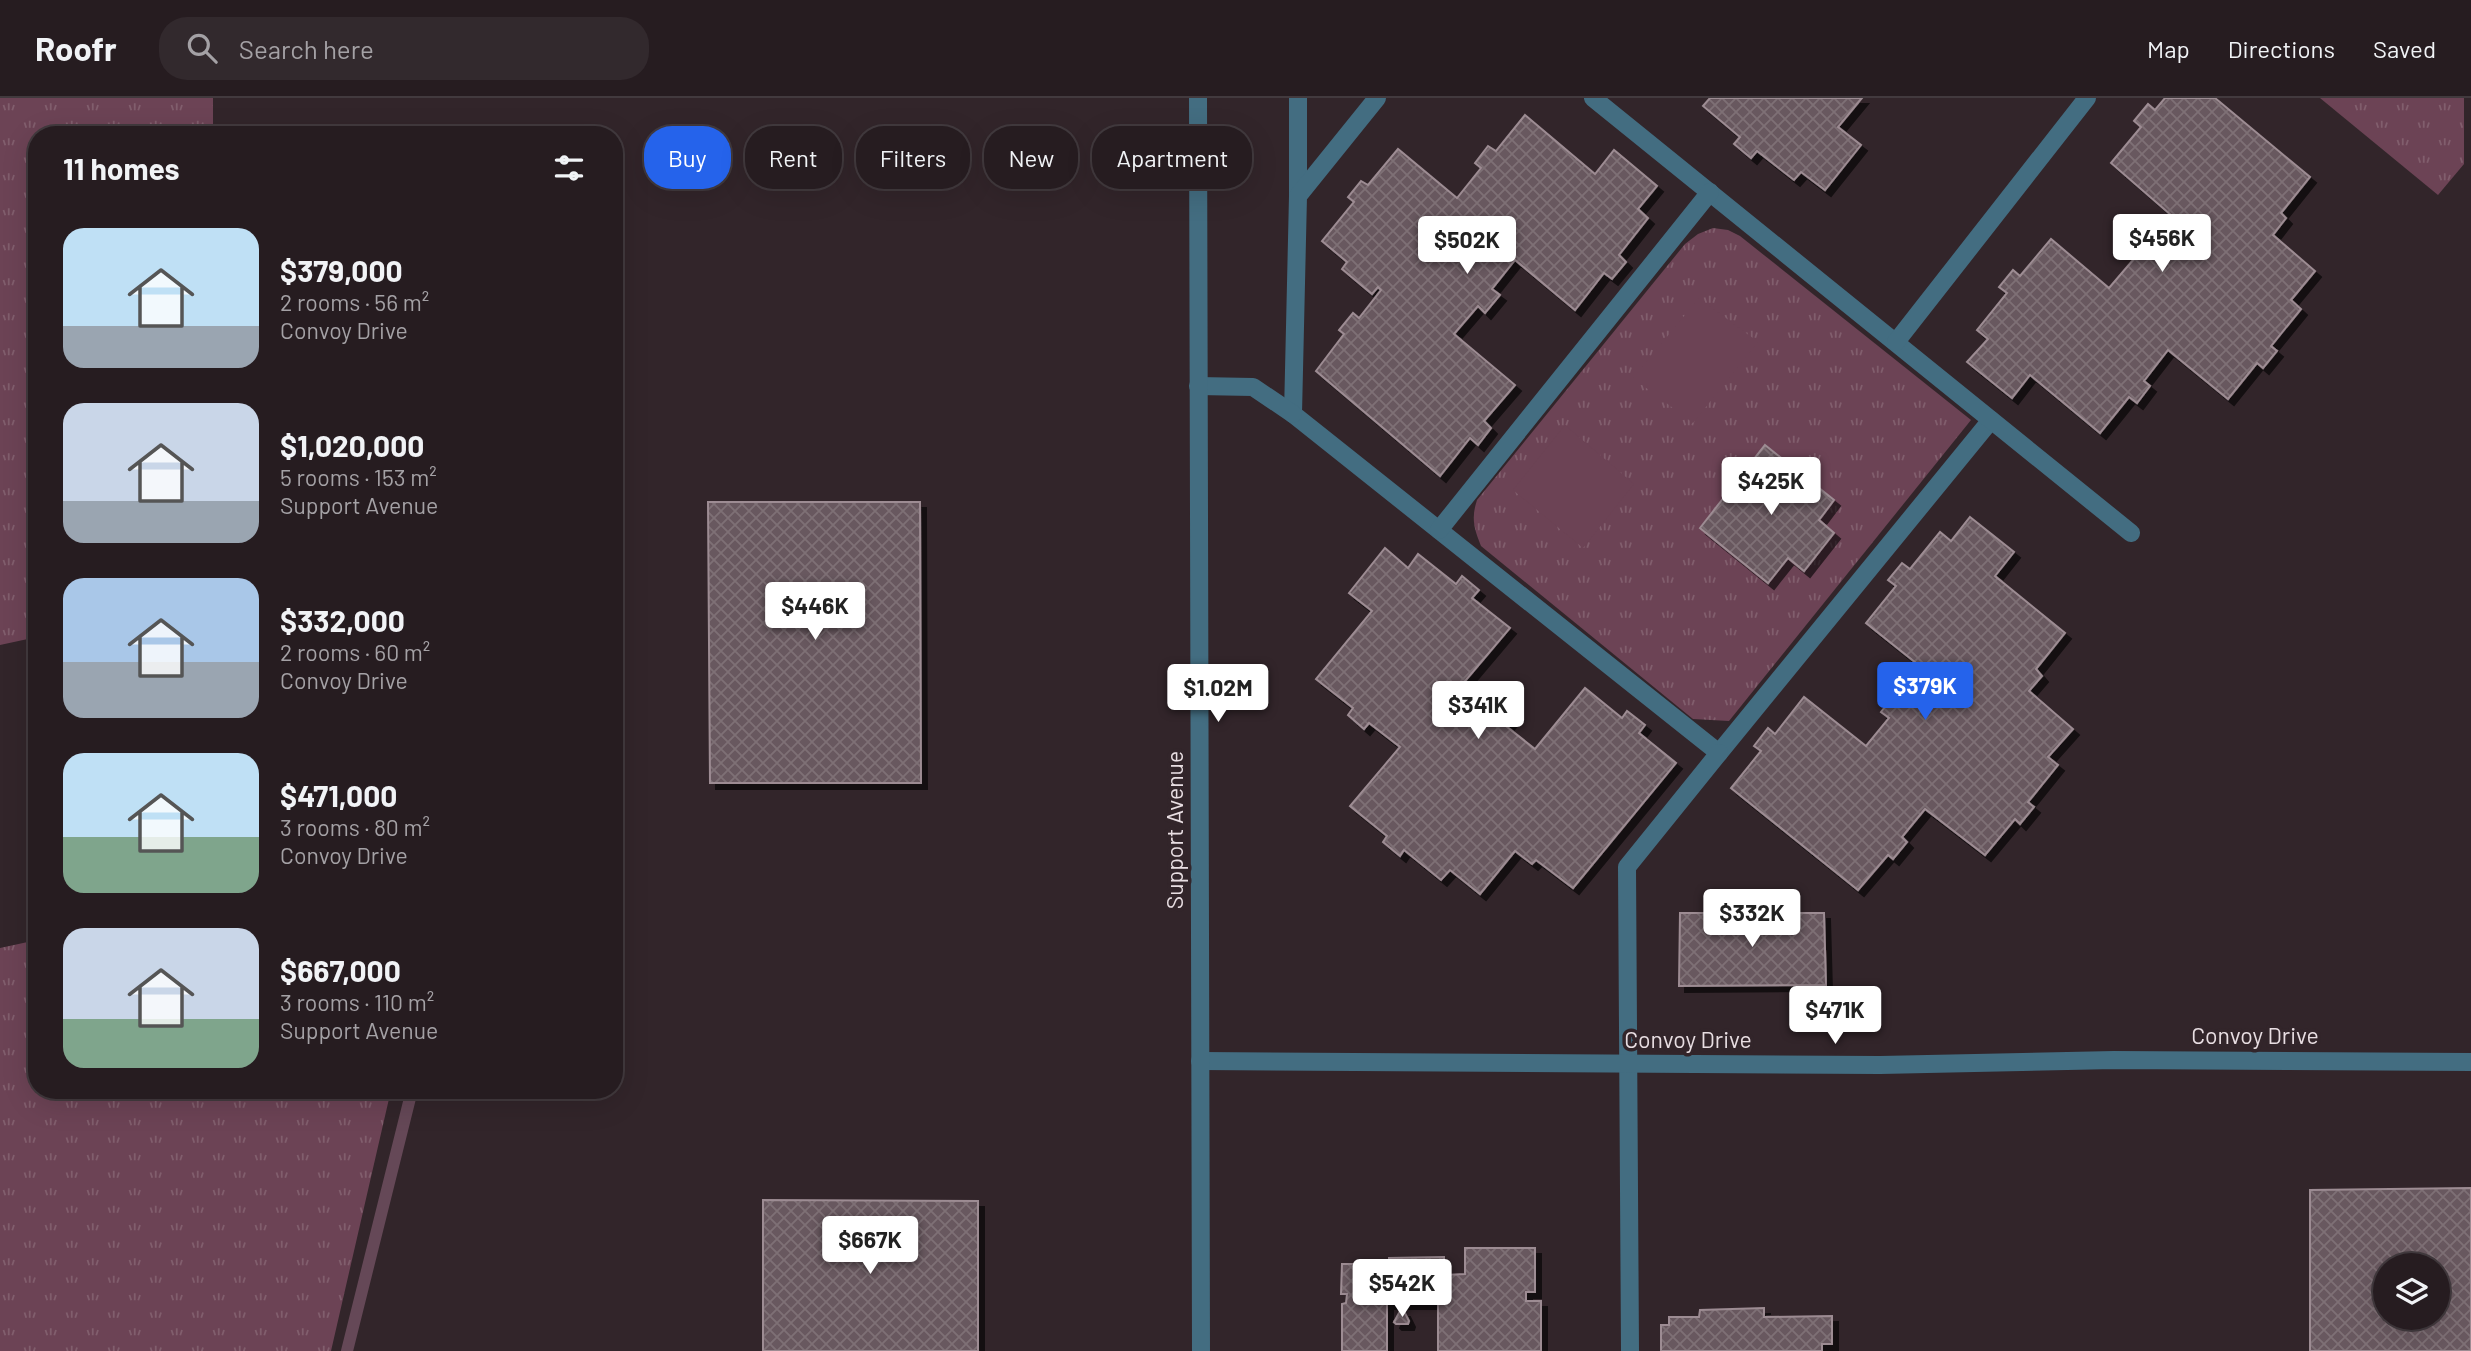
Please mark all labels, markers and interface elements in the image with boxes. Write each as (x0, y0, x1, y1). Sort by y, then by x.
search box (159, 17, 649, 80)
text: Roofr (35, 28, 117, 68)
icon: search (183, 29, 221, 67)
text: Search here (239, 33, 374, 64)
text: Map (2147, 34, 2190, 63)
text: Directions (2228, 34, 2335, 63)
text: Saved (2373, 34, 2436, 63)
chip: Buy (644, 126, 731, 189)
chip: Rent (745, 126, 842, 189)
chip: Filters (856, 126, 970, 189)
chip: New (984, 126, 1078, 189)
chip: Apartment (1092, 126, 1252, 189)
icon: filters (550, 149, 588, 187)
text: 11 homes (63, 150, 180, 186)
pin: $456K (2113, 214, 2211, 274)
pin: $502K (1418, 216, 1516, 276)
text: $456K (2129, 223, 2195, 251)
text: $502K (1434, 225, 1500, 253)
text: $379,000 (280, 252, 403, 288)
icon: home (119, 256, 203, 340)
text: 2 rooms · 56 m² (280, 288, 429, 316)
text: Convoy Drive (280, 316, 408, 344)
text: $1,020,000 (280, 427, 424, 463)
icon: home (119, 431, 203, 515)
pin: $425K (1722, 458, 1820, 517)
text: 5 rooms · 153 m² (280, 463, 437, 491)
text: $425K (1738, 466, 1804, 494)
text: Support Avenue (280, 491, 438, 519)
pin: $446K (766, 582, 864, 642)
text: $446K (781, 591, 849, 619)
text: $332,000 (280, 602, 405, 638)
icon: home (119, 606, 203, 690)
text: 2 rooms · 60 m² (280, 638, 430, 666)
pin: $379K (1876, 662, 1974, 722)
pin: $1.02M (1161, 664, 1275, 724)
text: Convoy Drive (280, 666, 408, 694)
text: $379K (1893, 671, 1957, 699)
text: $1.02M (1183, 673, 1253, 701)
pin: $341K (1429, 682, 1527, 741)
text: $341K (1448, 690, 1508, 718)
street label: Support Avenue (1160, 751, 1188, 909)
text: $471,000 (280, 777, 397, 813)
icon: home (119, 781, 203, 865)
text: 3 rooms · 80 m² (280, 813, 430, 841)
text: Convoy Drive (280, 841, 408, 869)
pin: $332K (1703, 890, 1801, 949)
text: $332K (1719, 898, 1785, 926)
text: $667,000 (280, 952, 401, 988)
icon: home (119, 956, 203, 1040)
pin: $471K (1786, 986, 1884, 1046)
text: 3 rooms · 110 m² (280, 988, 434, 1016)
text: $471K (1805, 995, 1865, 1023)
text: Support Avenue (280, 1016, 438, 1044)
street label: Convoy Drive (2191, 1021, 2319, 1049)
street label: Convoy Drive (1624, 1025, 1752, 1053)
pin: $667K (821, 1216, 919, 1276)
text: $667K (838, 1225, 902, 1253)
map controls (2373, 1253, 2450, 1330)
button: layers (2373, 1253, 2450, 1330)
pin: $542K (1353, 1260, 1451, 1319)
text: $542K (1369, 1268, 1435, 1296)

